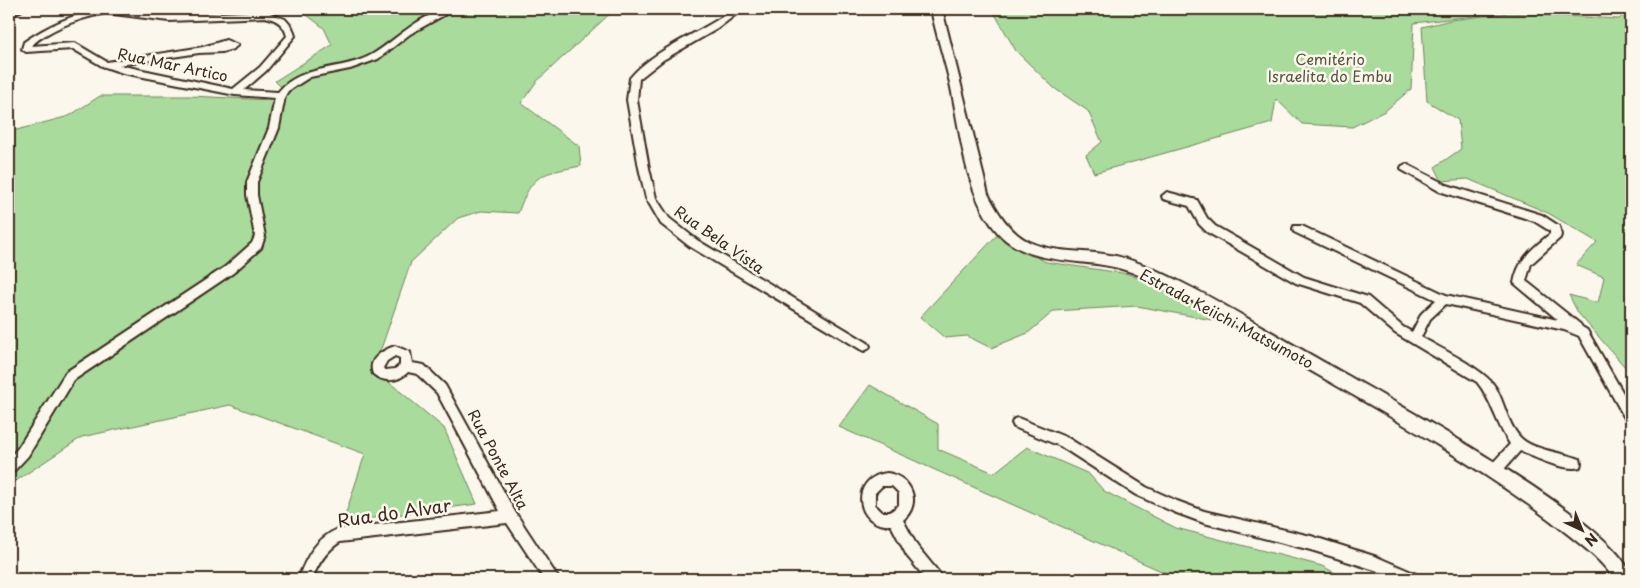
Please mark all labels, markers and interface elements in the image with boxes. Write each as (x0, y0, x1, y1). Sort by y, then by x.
street label: Rua Mar Artico (116, 41, 230, 87)
park label: Cemitério Israelita do Embu (1268, 47, 1392, 87)
street label: Rua Bela Vista (670, 199, 770, 279)
street label: Estrada Keiichi Matsumoto (1136, 262, 1318, 374)
street label: Rua Ponte Alta (463, 405, 535, 513)
street label: Rua do Alvar (336, 491, 453, 533)
north arrow (1558, 506, 1608, 556)
text: N (1580, 528, 1603, 551)

